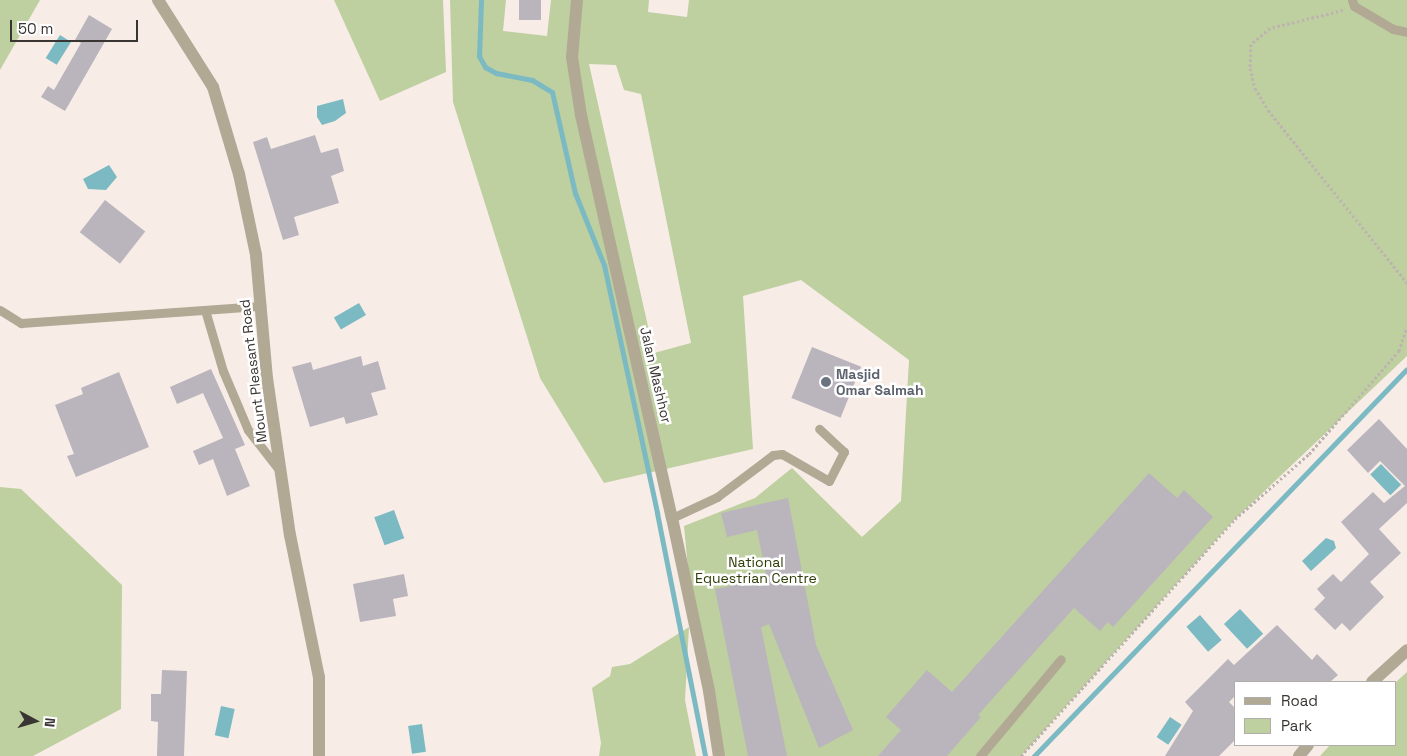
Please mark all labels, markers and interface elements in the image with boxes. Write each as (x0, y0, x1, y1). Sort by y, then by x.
scale bar (12, 10, 140, 42)
text: 50 m (18, 19, 53, 38)
street label: Mount Pleasant Road (236, 298, 270, 444)
street label: Jalan Mashhor (637, 325, 675, 425)
place label: Masjid Omar Salmah (836, 366, 924, 398)
marker: Masjid Omar Salmah (820, 376, 832, 388)
park label: National Equestrian Centre (695, 554, 817, 586)
legend (1234, 681, 1397, 746)
text: Road (1281, 691, 1318, 710)
north arrow (10, 696, 60, 746)
text: Park (1281, 716, 1312, 735)
text: N (40, 717, 59, 728)

